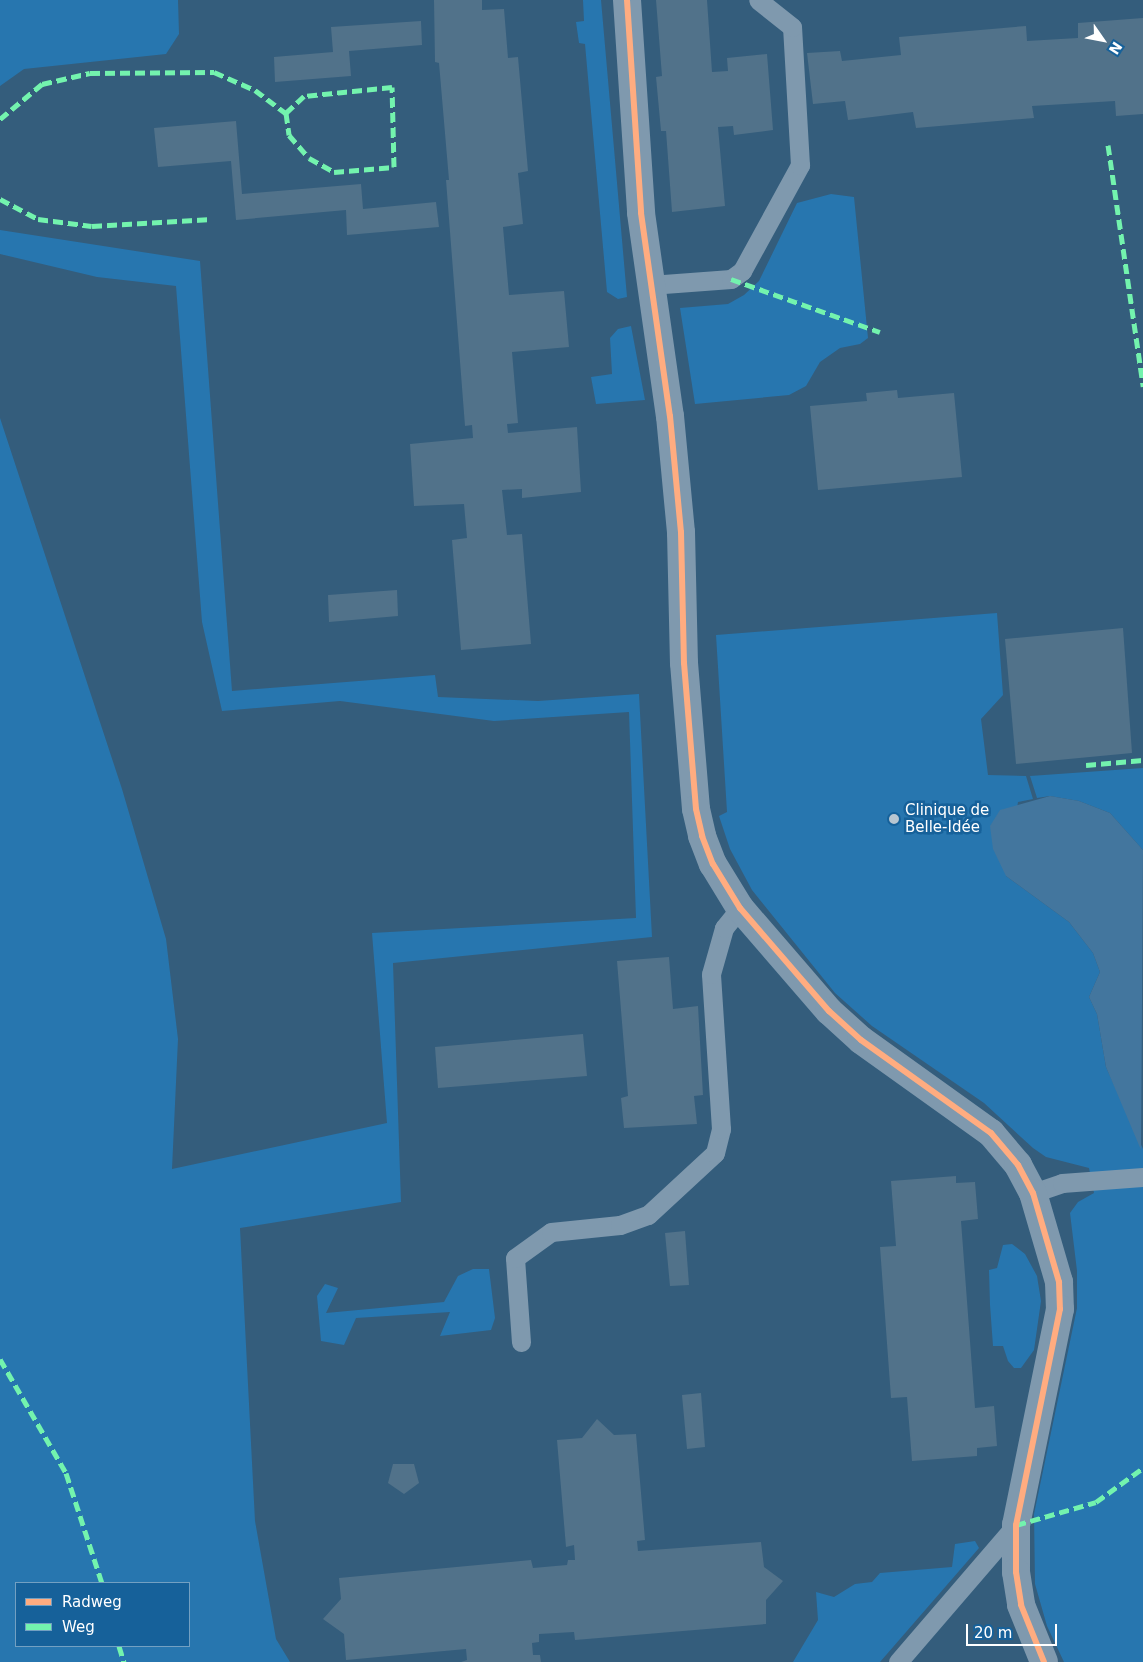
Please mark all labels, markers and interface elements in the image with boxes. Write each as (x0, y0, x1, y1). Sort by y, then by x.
north arrow (1078, 15, 1128, 65)
text: N (1106, 39, 1125, 57)
place label: Clinique de Belle-Idée (905, 801, 989, 836)
marker: Clinique de Belle-Idée (887, 812, 901, 826)
legend (15, 1582, 190, 1647)
text: Radweg (62, 1593, 122, 1611)
scale bar (968, 1614, 1059, 1646)
text: Weg (62, 1618, 95, 1636)
text: 20 m (974, 1624, 1012, 1642)

